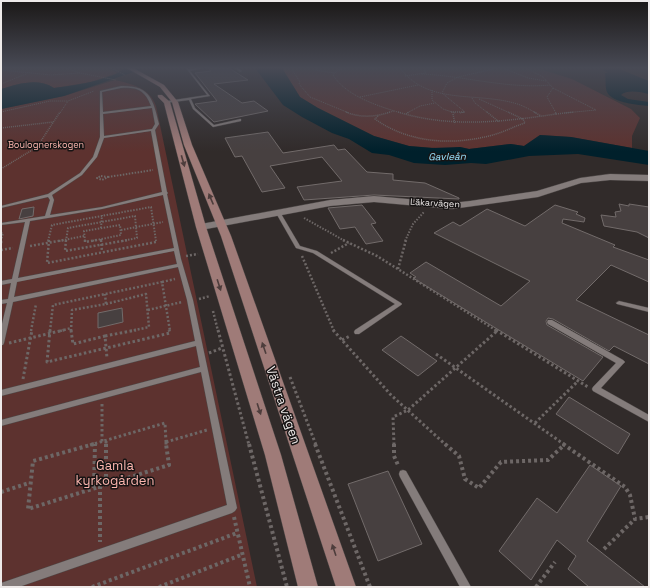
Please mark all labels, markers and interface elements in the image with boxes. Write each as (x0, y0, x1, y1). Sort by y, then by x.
park label: Boulognerskogen (8, 139, 84, 151)
water label: Gavleån (428, 150, 467, 163)
one-way arrow (180, 155, 186, 167)
one-way arrow (208, 193, 214, 205)
street label: Läkarvägen (410, 196, 460, 210)
one-way arrow (217, 280, 223, 292)
one-way arrow (261, 341, 267, 353)
street label: Västra vägen (262, 364, 305, 446)
one-way arrow (256, 404, 262, 416)
park label: Gamla kyrkogården (75, 457, 155, 489)
one-way arrow (330, 544, 336, 556)

